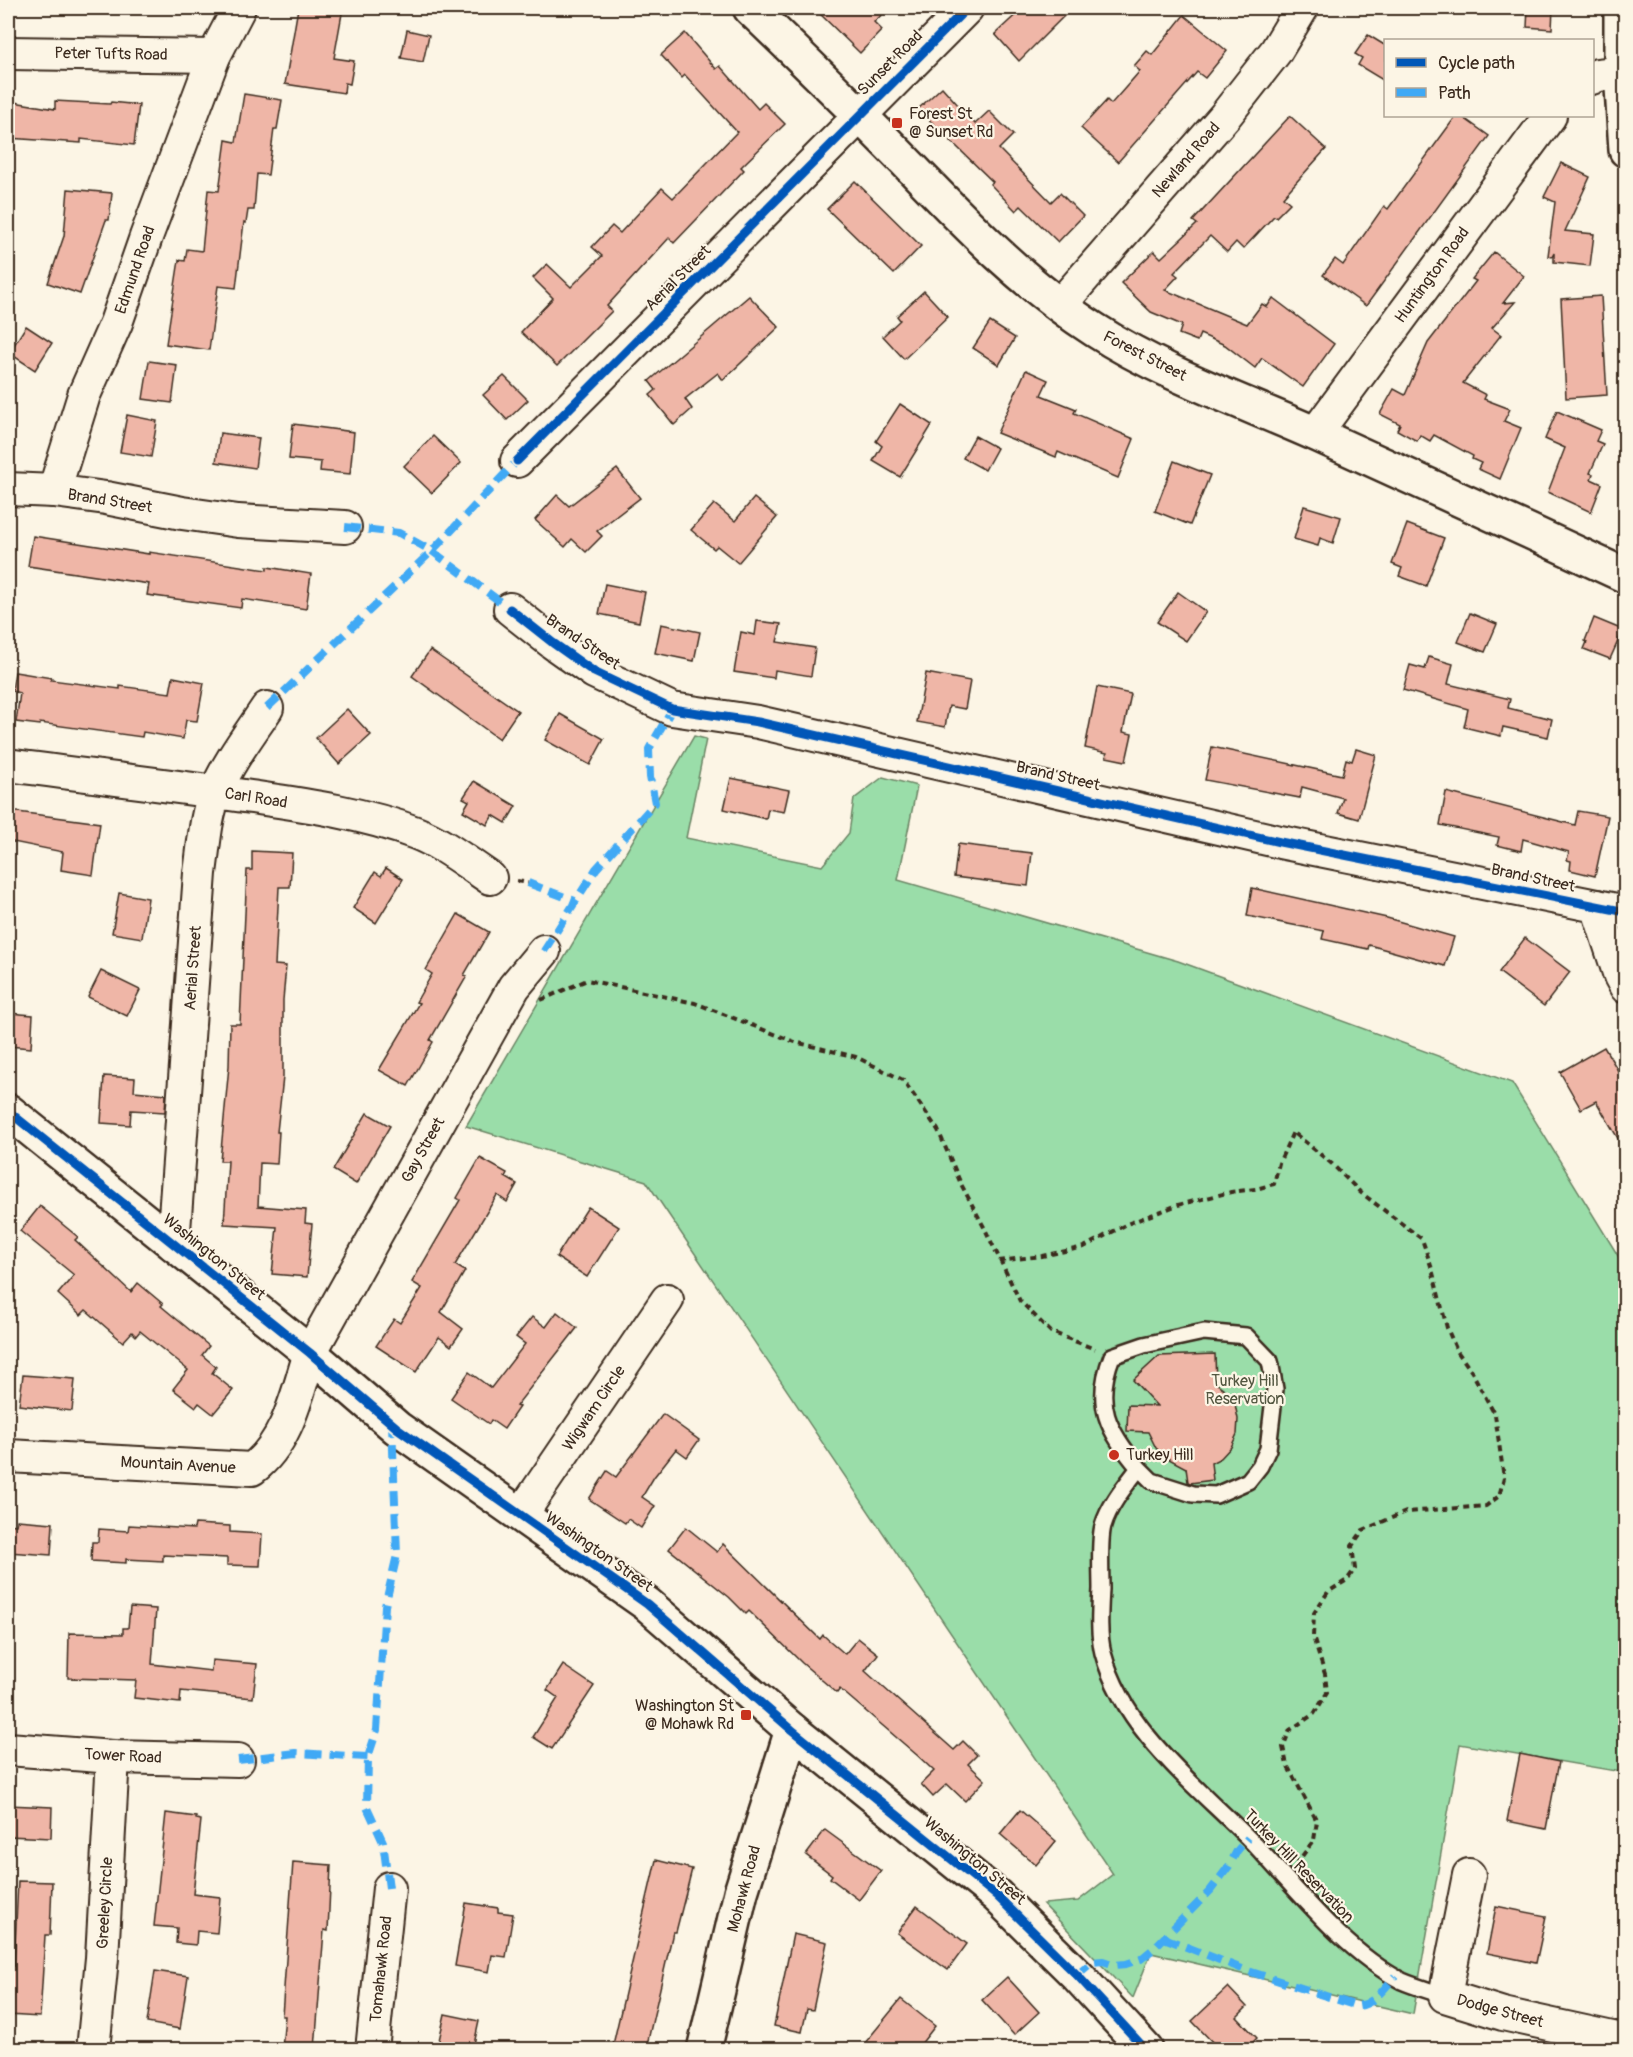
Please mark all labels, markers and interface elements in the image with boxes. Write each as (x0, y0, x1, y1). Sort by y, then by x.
street label: Sunset Road (853, 26, 927, 100)
legend (1384, 39, 1594, 117)
street label: Peter Tufts Road (54, 43, 168, 65)
text: Cycle path (1438, 52, 1515, 75)
text: Path (1438, 82, 1471, 105)
place label: Forest St @ Sunset Rd (909, 104, 993, 142)
marker: Forest St @ Sunset Rd (890, 116, 904, 130)
street label: Newland Road (1148, 118, 1224, 202)
street label: Edmund Road (111, 223, 159, 317)
street label: Huntington Road (1390, 223, 1474, 327)
street label: Aerial Street (641, 241, 715, 315)
street label: Forest Street (1100, 326, 1191, 386)
street label: Brand Street (66, 484, 154, 518)
street label: Brand Street (542, 610, 624, 674)
street label: Brand Street (1014, 757, 1102, 795)
street label: Carl Road (223, 783, 289, 813)
street label: Brand Street (1489, 859, 1577, 897)
street label: Aerial Street (180, 924, 206, 1011)
street label: Gay Street (397, 1113, 449, 1186)
street label: Washington Street (159, 1209, 270, 1305)
street label: Wigwam Circle (558, 1361, 630, 1455)
park label: Turkey Hill Reservation (1206, 1371, 1284, 1409)
place label: Turkey Hill (1126, 1445, 1194, 1465)
marker: Turkey Hill (1107, 1448, 1121, 1462)
street label: Mountain Avenue (120, 1452, 236, 1478)
street label: Washington Street (541, 1508, 657, 1597)
place label: Washington St @ Mohawk Rd (635, 1696, 735, 1734)
marker: Washington St @ Mohawk Rd (739, 1708, 753, 1722)
street label: Tower Road (84, 1744, 162, 1768)
street label: Turkey Hill Reservation (1240, 1805, 1358, 1927)
street label: Washington Street (920, 1813, 1030, 1910)
street label: Mohawk Road (723, 1843, 765, 1935)
street label: Greeley Circle (93, 1856, 117, 1949)
street label: Tomahawk Road (365, 1915, 397, 2023)
street label: Dodge Street (1454, 1990, 1546, 2032)

